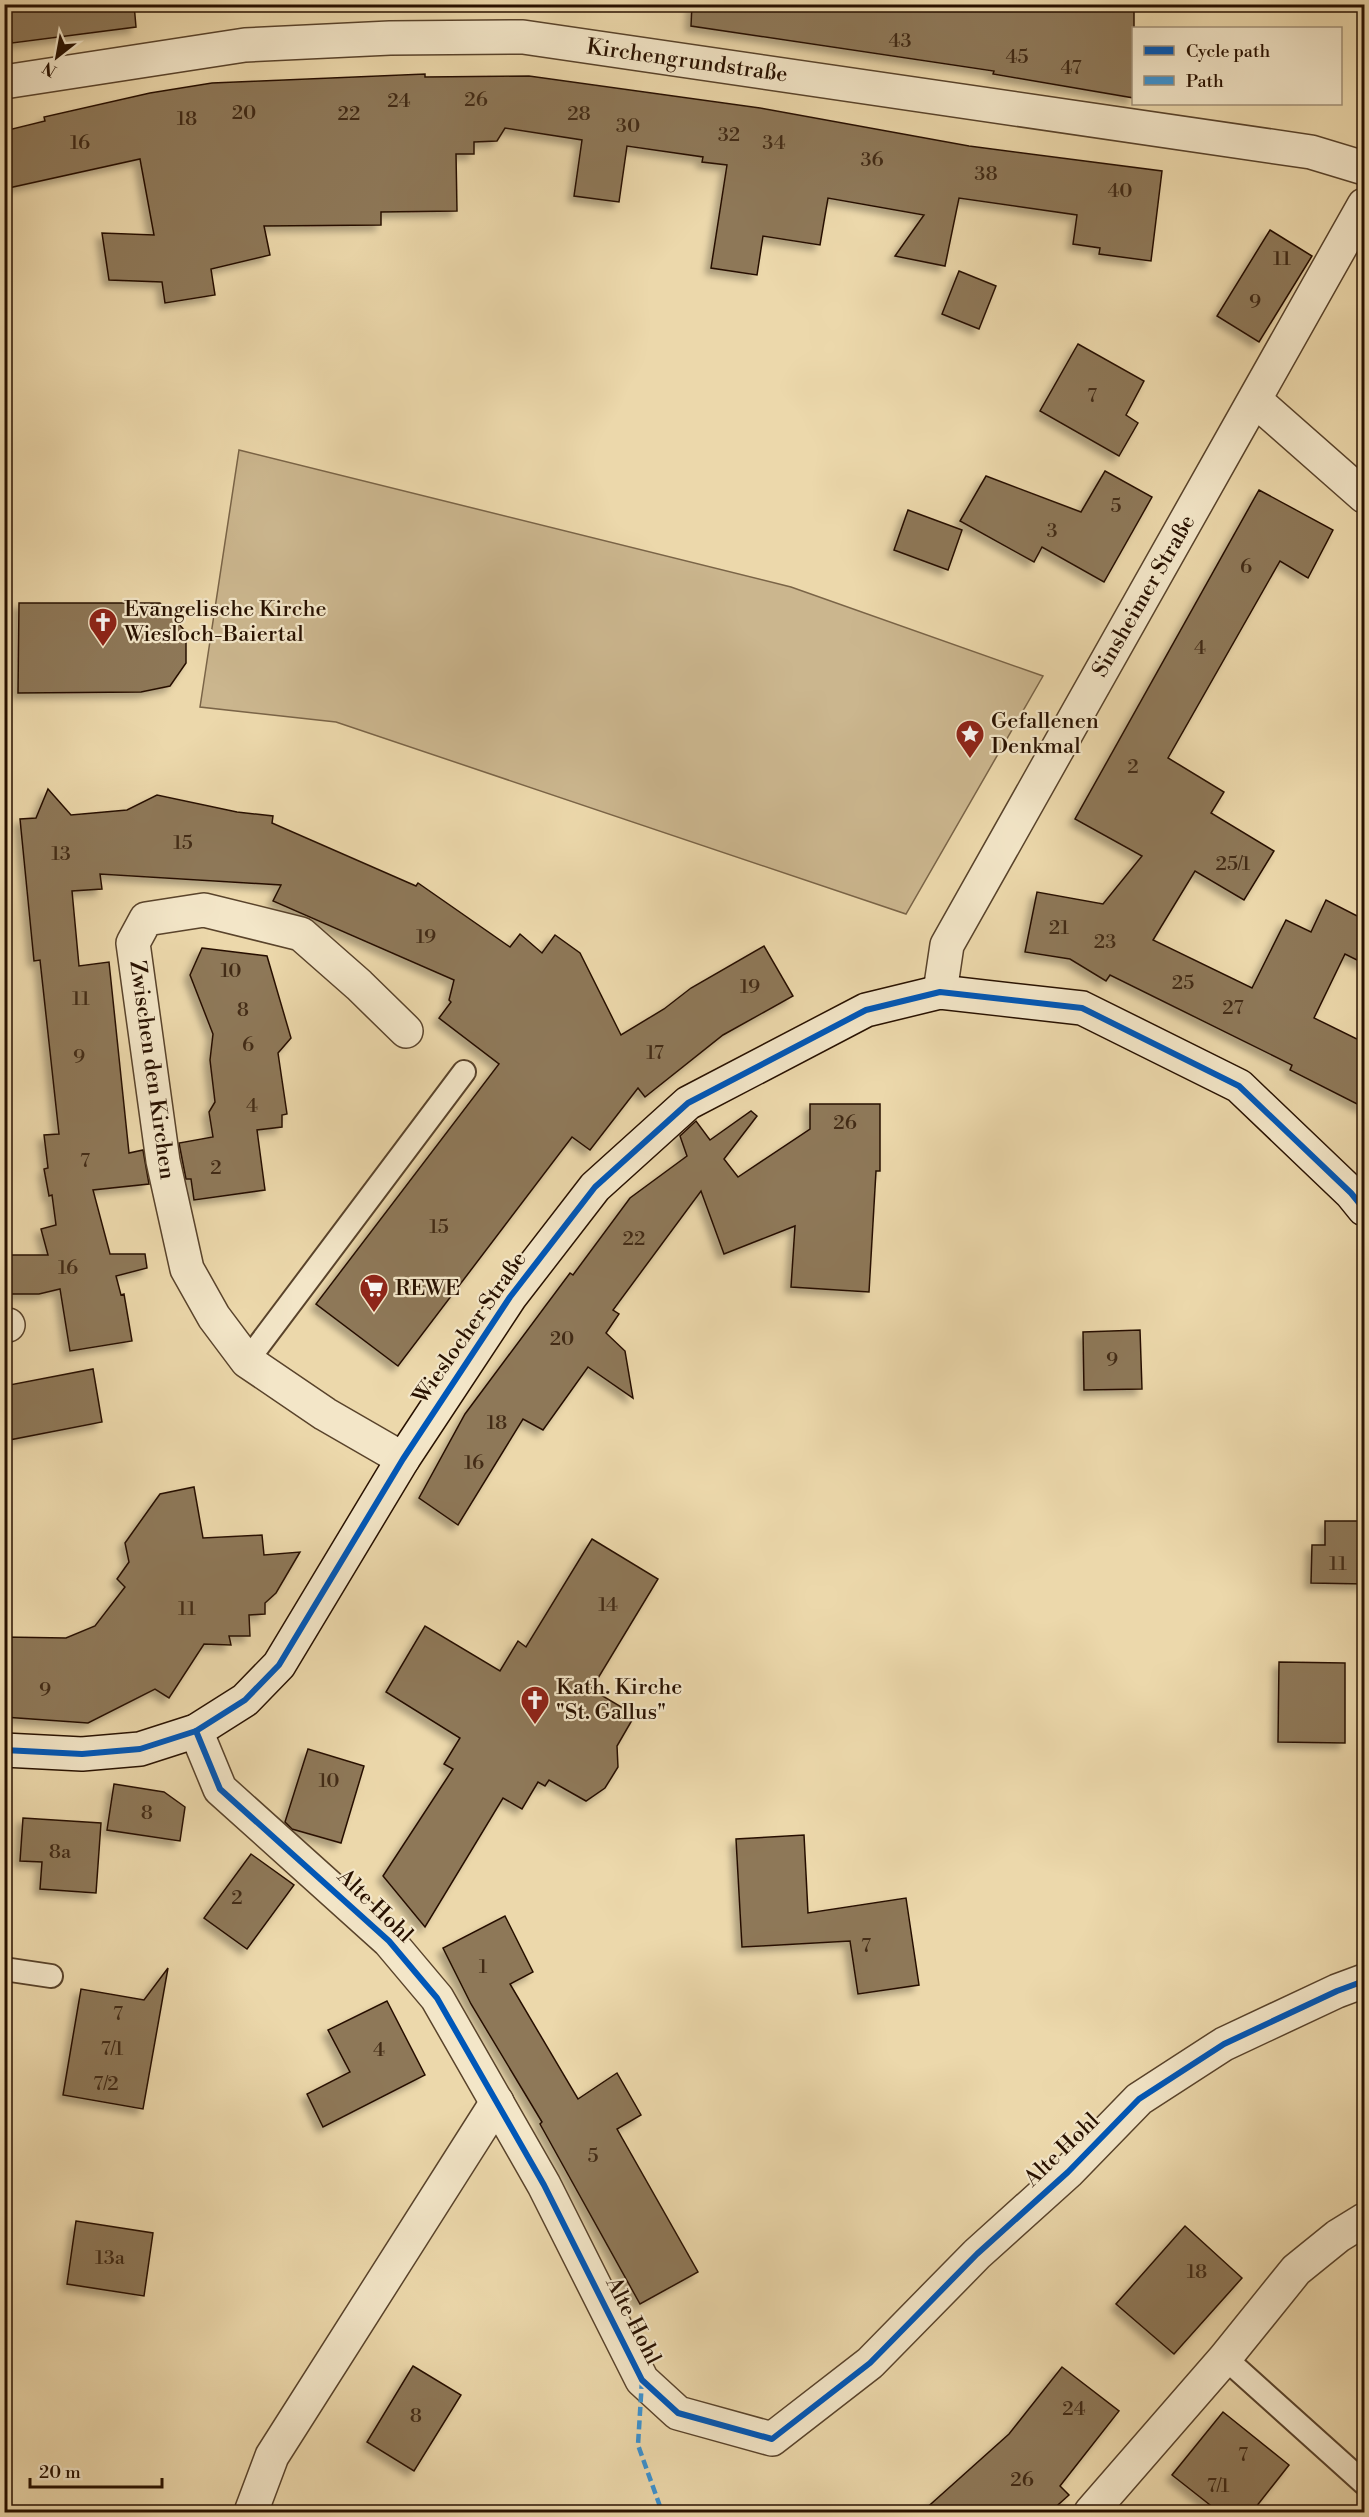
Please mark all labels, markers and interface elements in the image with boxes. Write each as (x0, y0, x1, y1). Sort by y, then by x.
north arrow (27, 27, 87, 87)
legend (1132, 27, 1342, 105)
house number: 43 (889, 29, 911, 54)
street label: Kirchengrundstraße (585, 34, 789, 88)
text: Cycle path (1186, 40, 1270, 63)
house number: 45 (1006, 45, 1028, 70)
house number: 47 (1060, 56, 1082, 81)
text: N (39, 57, 60, 81)
text: Path (1186, 70, 1224, 93)
house number: 26 (464, 88, 488, 113)
house number: 24 (387, 89, 411, 114)
house number: 20 (232, 101, 256, 126)
house number: 22 (338, 102, 360, 127)
house number: 28 (567, 102, 591, 127)
house number: 18 (177, 107, 197, 132)
house number: 30 (616, 114, 640, 139)
house number: 32 (718, 123, 740, 148)
house number: 16 (70, 131, 90, 156)
house number: 34 (762, 131, 786, 156)
house number: 36 (860, 148, 884, 173)
house number: 38 (974, 162, 998, 187)
house number: 40 (1107, 179, 1133, 204)
house number: 11 (1273, 247, 1291, 272)
house number: 9 (1249, 290, 1261, 315)
house number: 7 (1087, 384, 1097, 409)
house number: 5 (1110, 494, 1122, 519)
street label: Sinsheimer Straße (1087, 510, 1201, 682)
house number: 3 (1046, 519, 1058, 544)
house number: 6 (1240, 555, 1252, 580)
place label: Evangelische Kirche Wiesloch-Baiertal (123, 596, 327, 648)
church icon: Evangelische Kirche Wiesloch-Baiertal (87, 606, 119, 648)
house number: 4 (1194, 636, 1206, 661)
place label: Gefallenen Denkmal (991, 708, 1099, 760)
place icon: Gefallenen Denkmal (954, 718, 986, 760)
house number: 2 (1127, 755, 1139, 780)
house number: 15 (173, 831, 193, 856)
house number: 13 (51, 842, 71, 867)
house number: 25/1 (1216, 852, 1251, 877)
house number: 21 (1049, 916, 1070, 941)
house number: 19 (416, 925, 436, 950)
house number: 23 (1094, 930, 1116, 955)
street label: Zwischen den Kirchen (123, 959, 181, 1181)
house number: 10 (220, 959, 242, 984)
house number: 25 (1172, 971, 1194, 996)
house number: 19 (740, 975, 760, 1000)
house number: 11 (72, 987, 90, 1012)
house number: 27 (1222, 996, 1244, 1021)
house number: 8 (237, 998, 249, 1023)
house number: 6 (242, 1033, 254, 1058)
house number: 17 (646, 1041, 664, 1066)
house number: 9 (73, 1045, 85, 1070)
house number: 4 (246, 1094, 258, 1119)
house number: 26 (833, 1111, 857, 1136)
house number: 7 (80, 1149, 90, 1174)
house number: 2 (210, 1156, 222, 1181)
house number: 15 (429, 1215, 449, 1240)
house number: 22 (623, 1227, 645, 1252)
street label: Wieslocher Straße (407, 1247, 533, 1410)
house number: 16 (58, 1256, 78, 1281)
supermarket icon: REWE (358, 1272, 390, 1314)
place label: REWE (395, 1275, 460, 1302)
house number: 20 (550, 1327, 574, 1352)
house number: 9 (1106, 1348, 1118, 1373)
house number: 18 (487, 1411, 507, 1436)
house number: 16 (464, 1451, 484, 1476)
house number: 11 (1329, 1552, 1347, 1577)
house number: 14 (598, 1593, 618, 1618)
house number: 11 (178, 1597, 196, 1622)
place label: Kath. Kirche "St. Gallus" (556, 1674, 682, 1726)
house number: 9 (39, 1678, 51, 1703)
church icon: Kath. Kirche "St. Gallus" (519, 1684, 551, 1726)
house number: 10 (318, 1769, 340, 1794)
house number: 8 (141, 1801, 153, 1826)
house number: 8a (49, 1840, 72, 1865)
street label: Alte Hohl (331, 1863, 419, 1949)
house number: 2 (231, 1886, 243, 1911)
house number: 7 (861, 1934, 871, 1959)
house number: 1 (479, 1955, 488, 1980)
house number: 7 (113, 2002, 123, 2027)
house number: 7/1 (101, 2037, 124, 2062)
house number: 4 (373, 2038, 385, 2063)
house number: 7/2 (93, 2072, 119, 2097)
street label: Alte Hohl (1018, 2107, 1106, 2193)
house number: 5 (587, 2144, 599, 2169)
house number: 13a (95, 2246, 126, 2271)
house number: 18 (1187, 2260, 1207, 2285)
street label: Alte Hohl (599, 2272, 667, 2370)
house number: 24 (1062, 2397, 1086, 2422)
house number: 8 (410, 2404, 422, 2429)
house number: 7 (1238, 2443, 1248, 2468)
scale bar (30, 2451, 162, 2489)
text: 20 m (39, 2461, 81, 2484)
house number: 26 (1010, 2468, 1034, 2493)
house number: 7/1 (1207, 2474, 1230, 2499)

